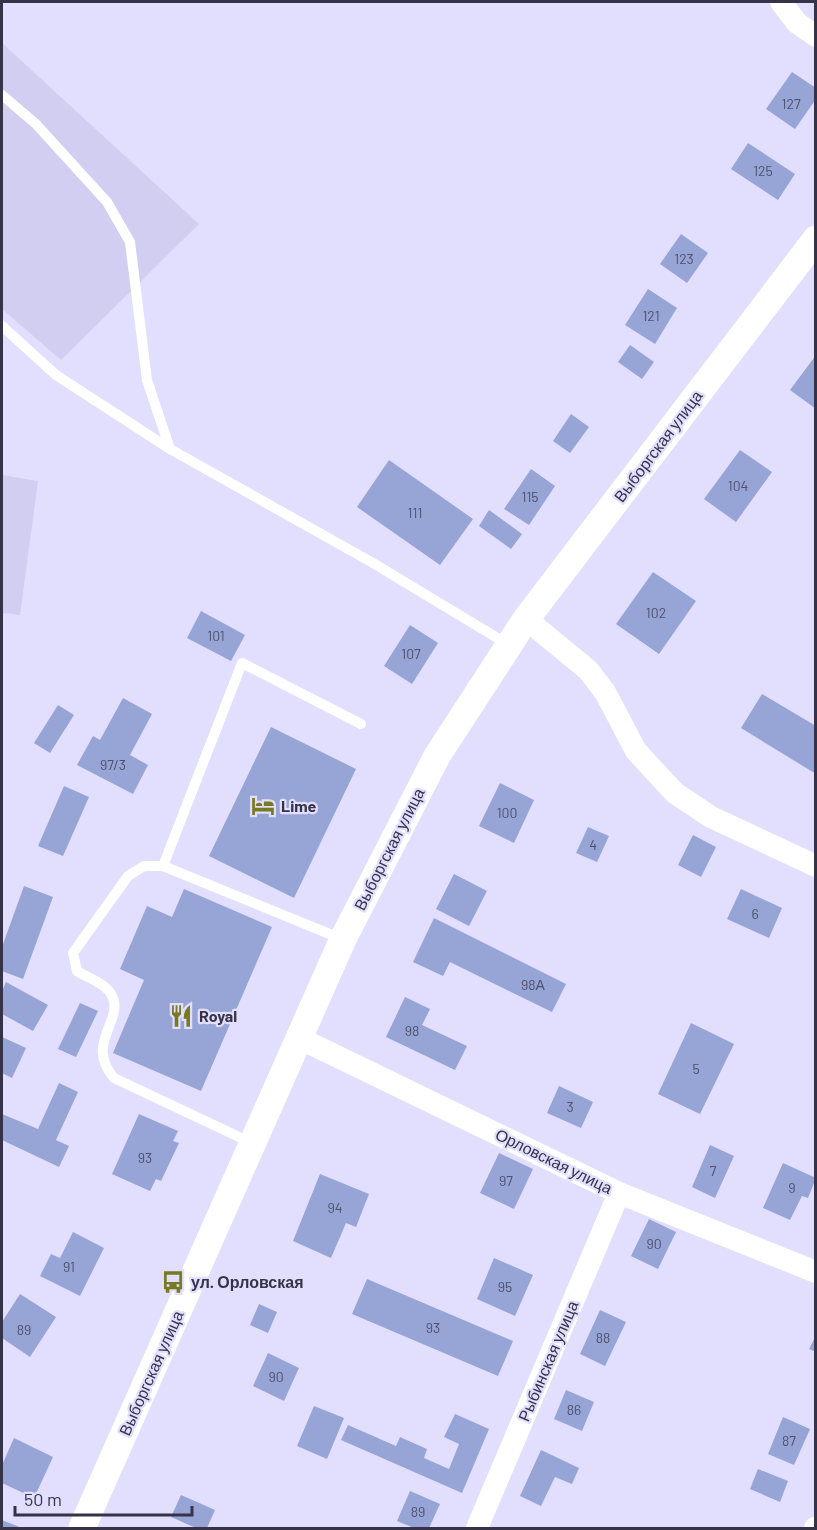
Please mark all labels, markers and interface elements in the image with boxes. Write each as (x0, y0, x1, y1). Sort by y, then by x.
house number: 127 (781, 95, 801, 112)
house number: 125 (753, 162, 773, 179)
house number: 123 (674, 250, 694, 267)
house number: 121 (642, 307, 660, 324)
street label: Выборгская улица (609, 386, 706, 505)
house number: 104 (728, 477, 748, 494)
house number: 115 (521, 488, 539, 505)
house number: 111 (408, 504, 422, 521)
house number: 102 (646, 604, 666, 621)
house number: 101 (207, 627, 225, 644)
house number: 107 (401, 645, 421, 662)
house number: 97/3 (100, 756, 126, 773)
street label: Выборгская улица (350, 784, 428, 913)
hotel icon: Lime (250, 793, 276, 819)
place label: Lime (281, 796, 317, 815)
house number: 100 (497, 804, 517, 821)
house number: 4 (589, 836, 597, 853)
house number: 6 (751, 905, 759, 922)
house number: 98А (521, 976, 546, 993)
restaurant icon: Royal (168, 1003, 194, 1029)
place label: Royal (199, 1006, 237, 1025)
house number: 98 (405, 1022, 419, 1039)
house number: 5 (692, 1060, 700, 1077)
house number: 3 (566, 1098, 574, 1115)
street label: Орловская улица (493, 1124, 616, 1197)
house number: 93 (138, 1149, 152, 1166)
house number: 7 (710, 1162, 717, 1179)
house number: 97 (499, 1172, 513, 1189)
house number: 9 (788, 1179, 796, 1196)
house number: 94 (327, 1199, 343, 1216)
house number: 90 (646, 1235, 662, 1252)
house number: 91 (63, 1258, 75, 1275)
bus stop icon: ул. Орловская (160, 1269, 186, 1295)
place label: ул. Орловская (191, 1272, 304, 1291)
house number: 95 (498, 1278, 512, 1295)
street label: Рыбинская улица (514, 1298, 582, 1424)
street label: Выборгская улица (114, 1307, 187, 1438)
house number: 93 (426, 1319, 440, 1336)
house number: 89 (17, 1321, 31, 1338)
house number: 88 (596, 1329, 610, 1346)
house number: 90 (268, 1368, 284, 1385)
house number: 86 (567, 1401, 581, 1418)
house number: 87 (782, 1432, 796, 1449)
scale bar (15, 1479, 192, 1517)
text: 50 m (24, 1488, 62, 1510)
house number: 89 (411, 1503, 425, 1520)

